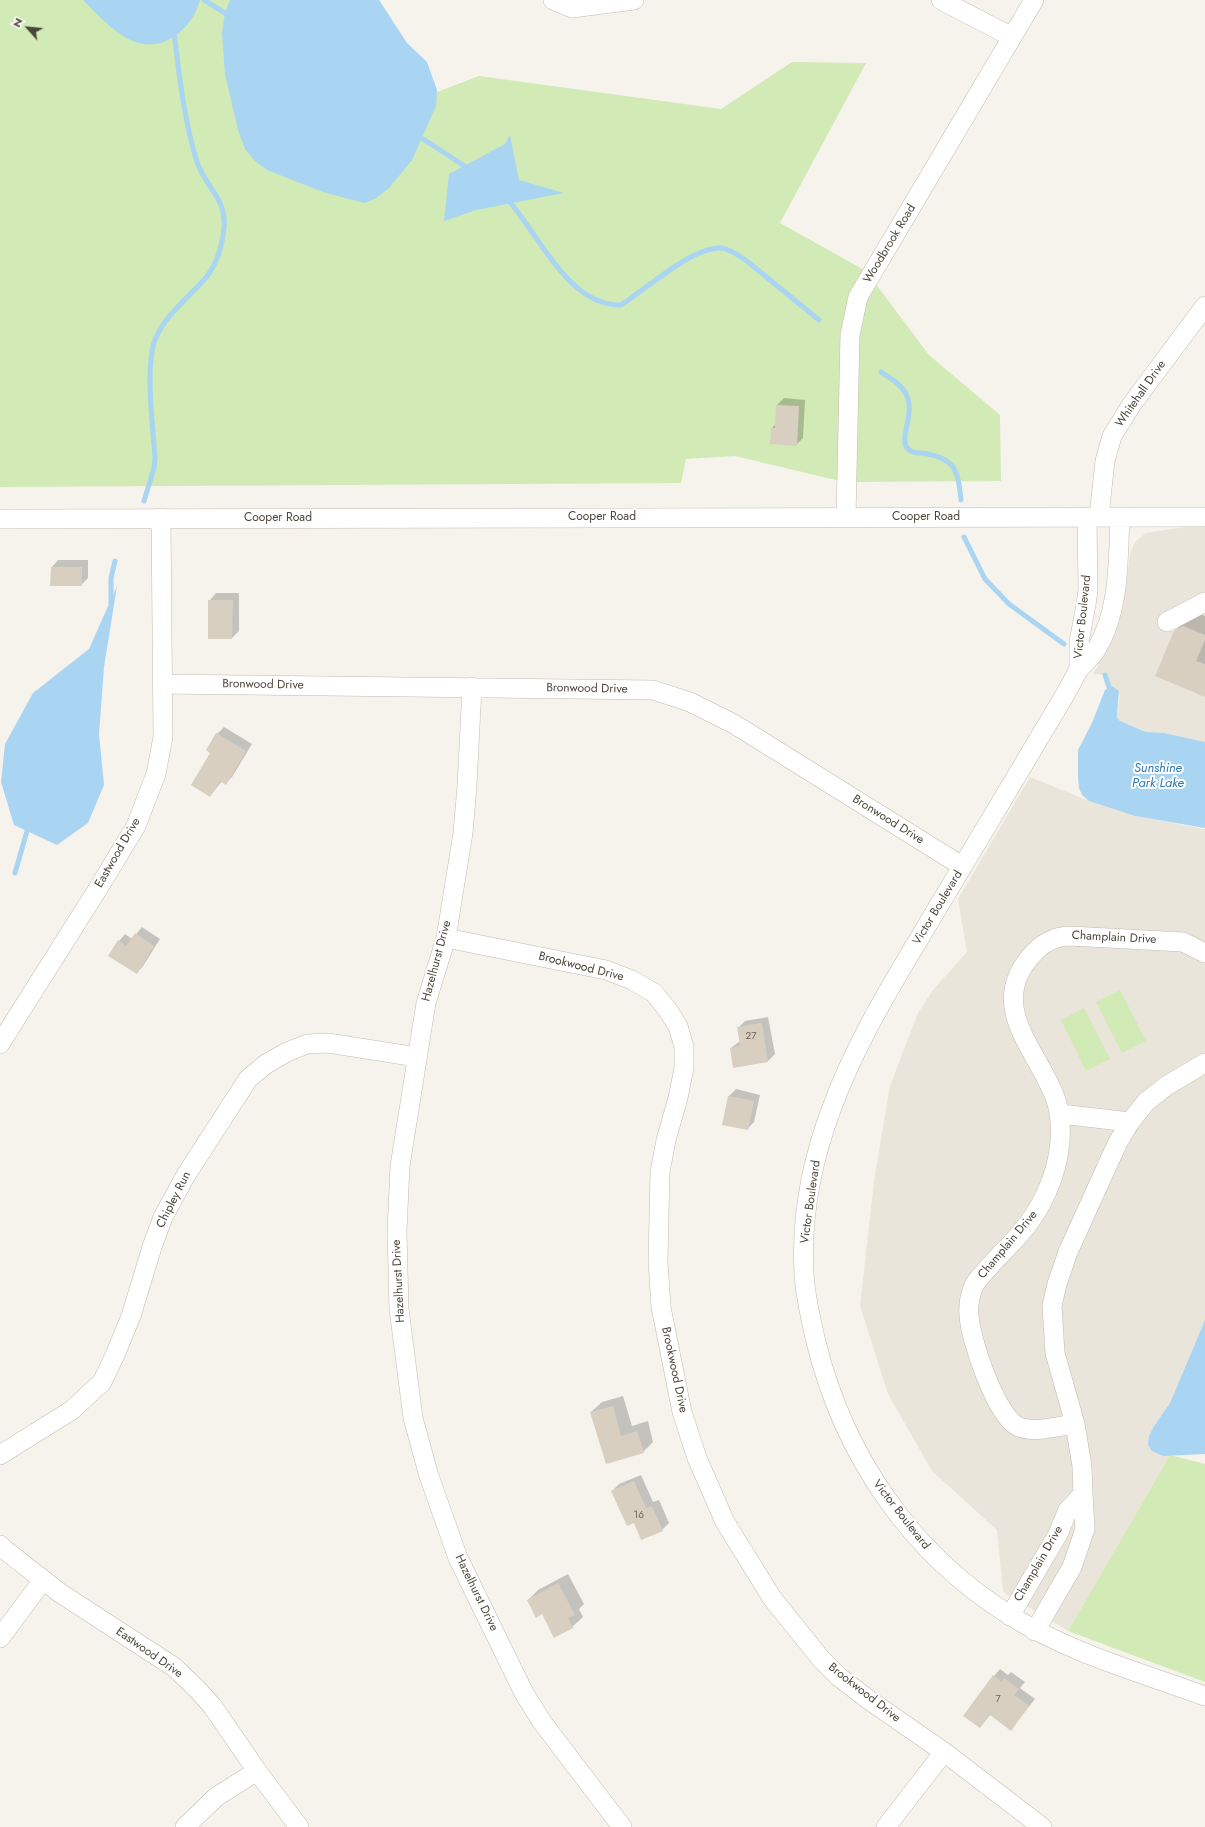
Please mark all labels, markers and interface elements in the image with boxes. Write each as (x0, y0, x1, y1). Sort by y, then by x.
north arrow (8, 8, 48, 48)
text: N (8, 15, 26, 30)
street label: Woodbrook Road (861, 202, 919, 286)
street label: Whitehall Drive (1113, 358, 1169, 430)
street label: Cooper Road (568, 510, 636, 524)
street label: Cooper Road (892, 510, 960, 524)
street label: Cooper Road (244, 511, 312, 525)
street label: Victor Boulevard (1071, 574, 1095, 660)
street label: Bronwood Drive (222, 677, 304, 693)
street label: Bronwood Drive (546, 681, 628, 697)
water label: Sunshine Park Lake (1132, 761, 1184, 792)
street label: Bronwood Drive (850, 792, 926, 848)
street label: Eastwood Drive (92, 816, 144, 890)
street label: Victor Boulevard (910, 868, 966, 948)
street label: Hazelhurst Drive (419, 919, 455, 1003)
street label: Champlain Drive (1071, 929, 1157, 947)
street label: Brookwood Drive (537, 949, 625, 985)
house number: 27 (746, 1031, 756, 1043)
street label: Victor Boulevard (798, 1159, 824, 1245)
street label: Chipley Run (154, 1169, 194, 1231)
street label: Champlain Drive (975, 1208, 1041, 1282)
street label: Hazelhurst Drive (390, 1239, 408, 1323)
street label: Brookwood Drive (658, 1326, 690, 1414)
street label: Victor Boulevard (869, 1477, 933, 1553)
house number: 16 (634, 1510, 644, 1522)
street label: Champlain Drive (1012, 1524, 1066, 1604)
street label: Hazelhurst Drive (451, 1552, 501, 1634)
street label: Eastwood Drive (113, 1625, 185, 1681)
street label: Brookwood Drive (825, 1660, 903, 1726)
house number: 7 (995, 1694, 1001, 1706)

